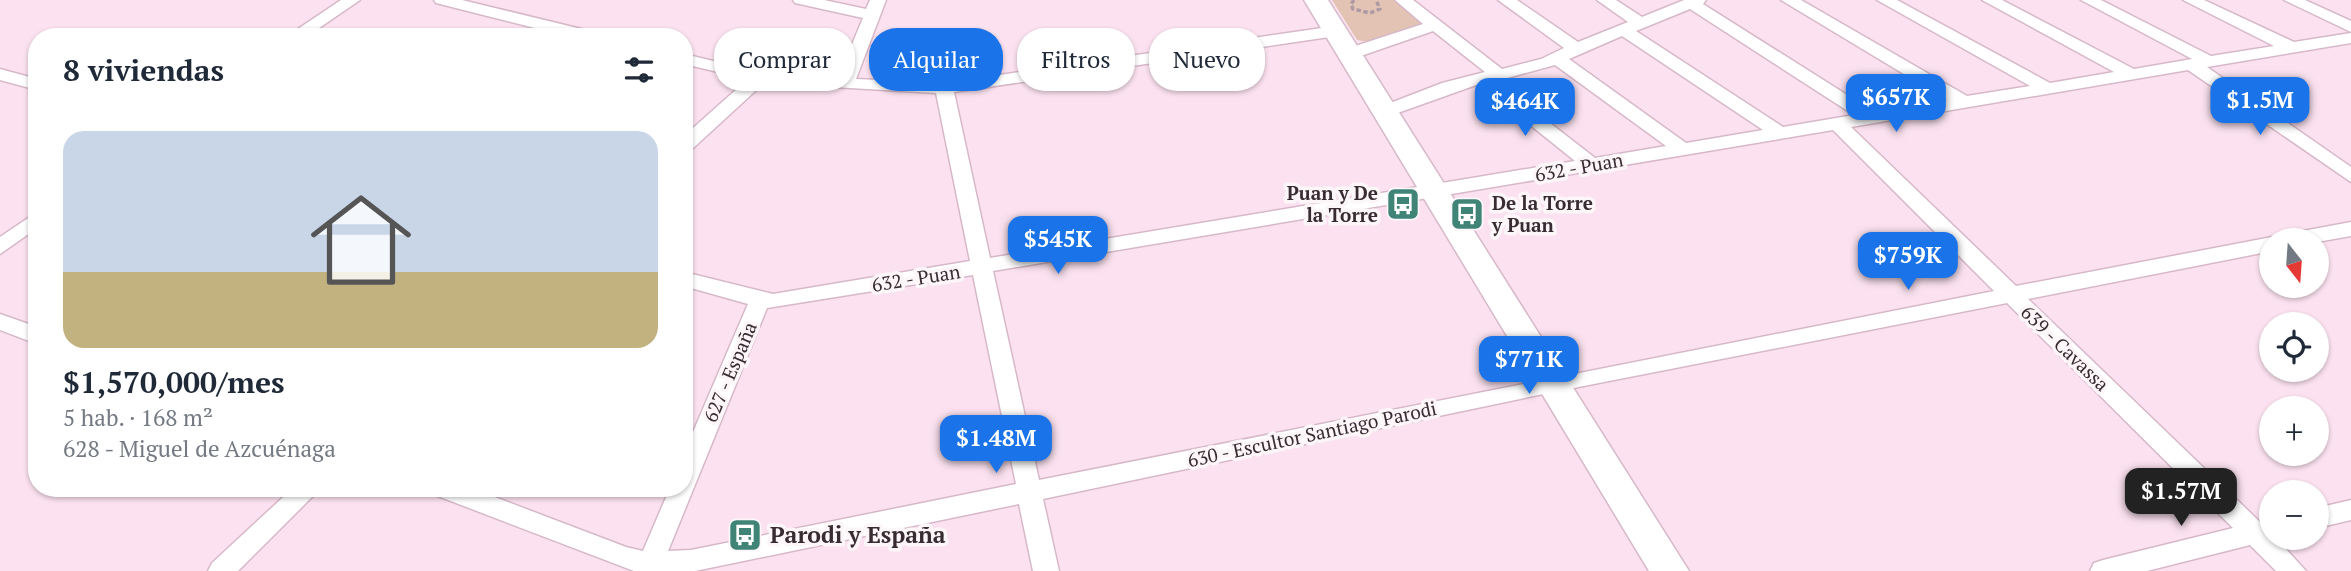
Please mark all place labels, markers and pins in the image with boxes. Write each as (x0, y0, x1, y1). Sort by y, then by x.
pin: $657K (1847, 74, 1945, 134)
pin: $464K (1476, 78, 1574, 138)
pin: $1.5M (2211, 78, 2309, 137)
place label: Puan y De la Torre (1287, 180, 1378, 227)
bus stop icon: Puan y De la Torre (1384, 185, 1422, 223)
place label: De la Torre y Puan (1491, 190, 1593, 237)
bus stop icon: De la Torre y Puan (1448, 195, 1486, 233)
pin: $545K (1009, 216, 1107, 276)
pin: $759K (1859, 232, 1957, 292)
pin: $771K (1480, 336, 1578, 396)
pin: $1.48M (939, 416, 1053, 475)
pin: $1.57M (2124, 468, 2238, 528)
bus stop icon: Parodi y España (726, 516, 764, 554)
place label: Parodi y España (770, 519, 946, 550)

